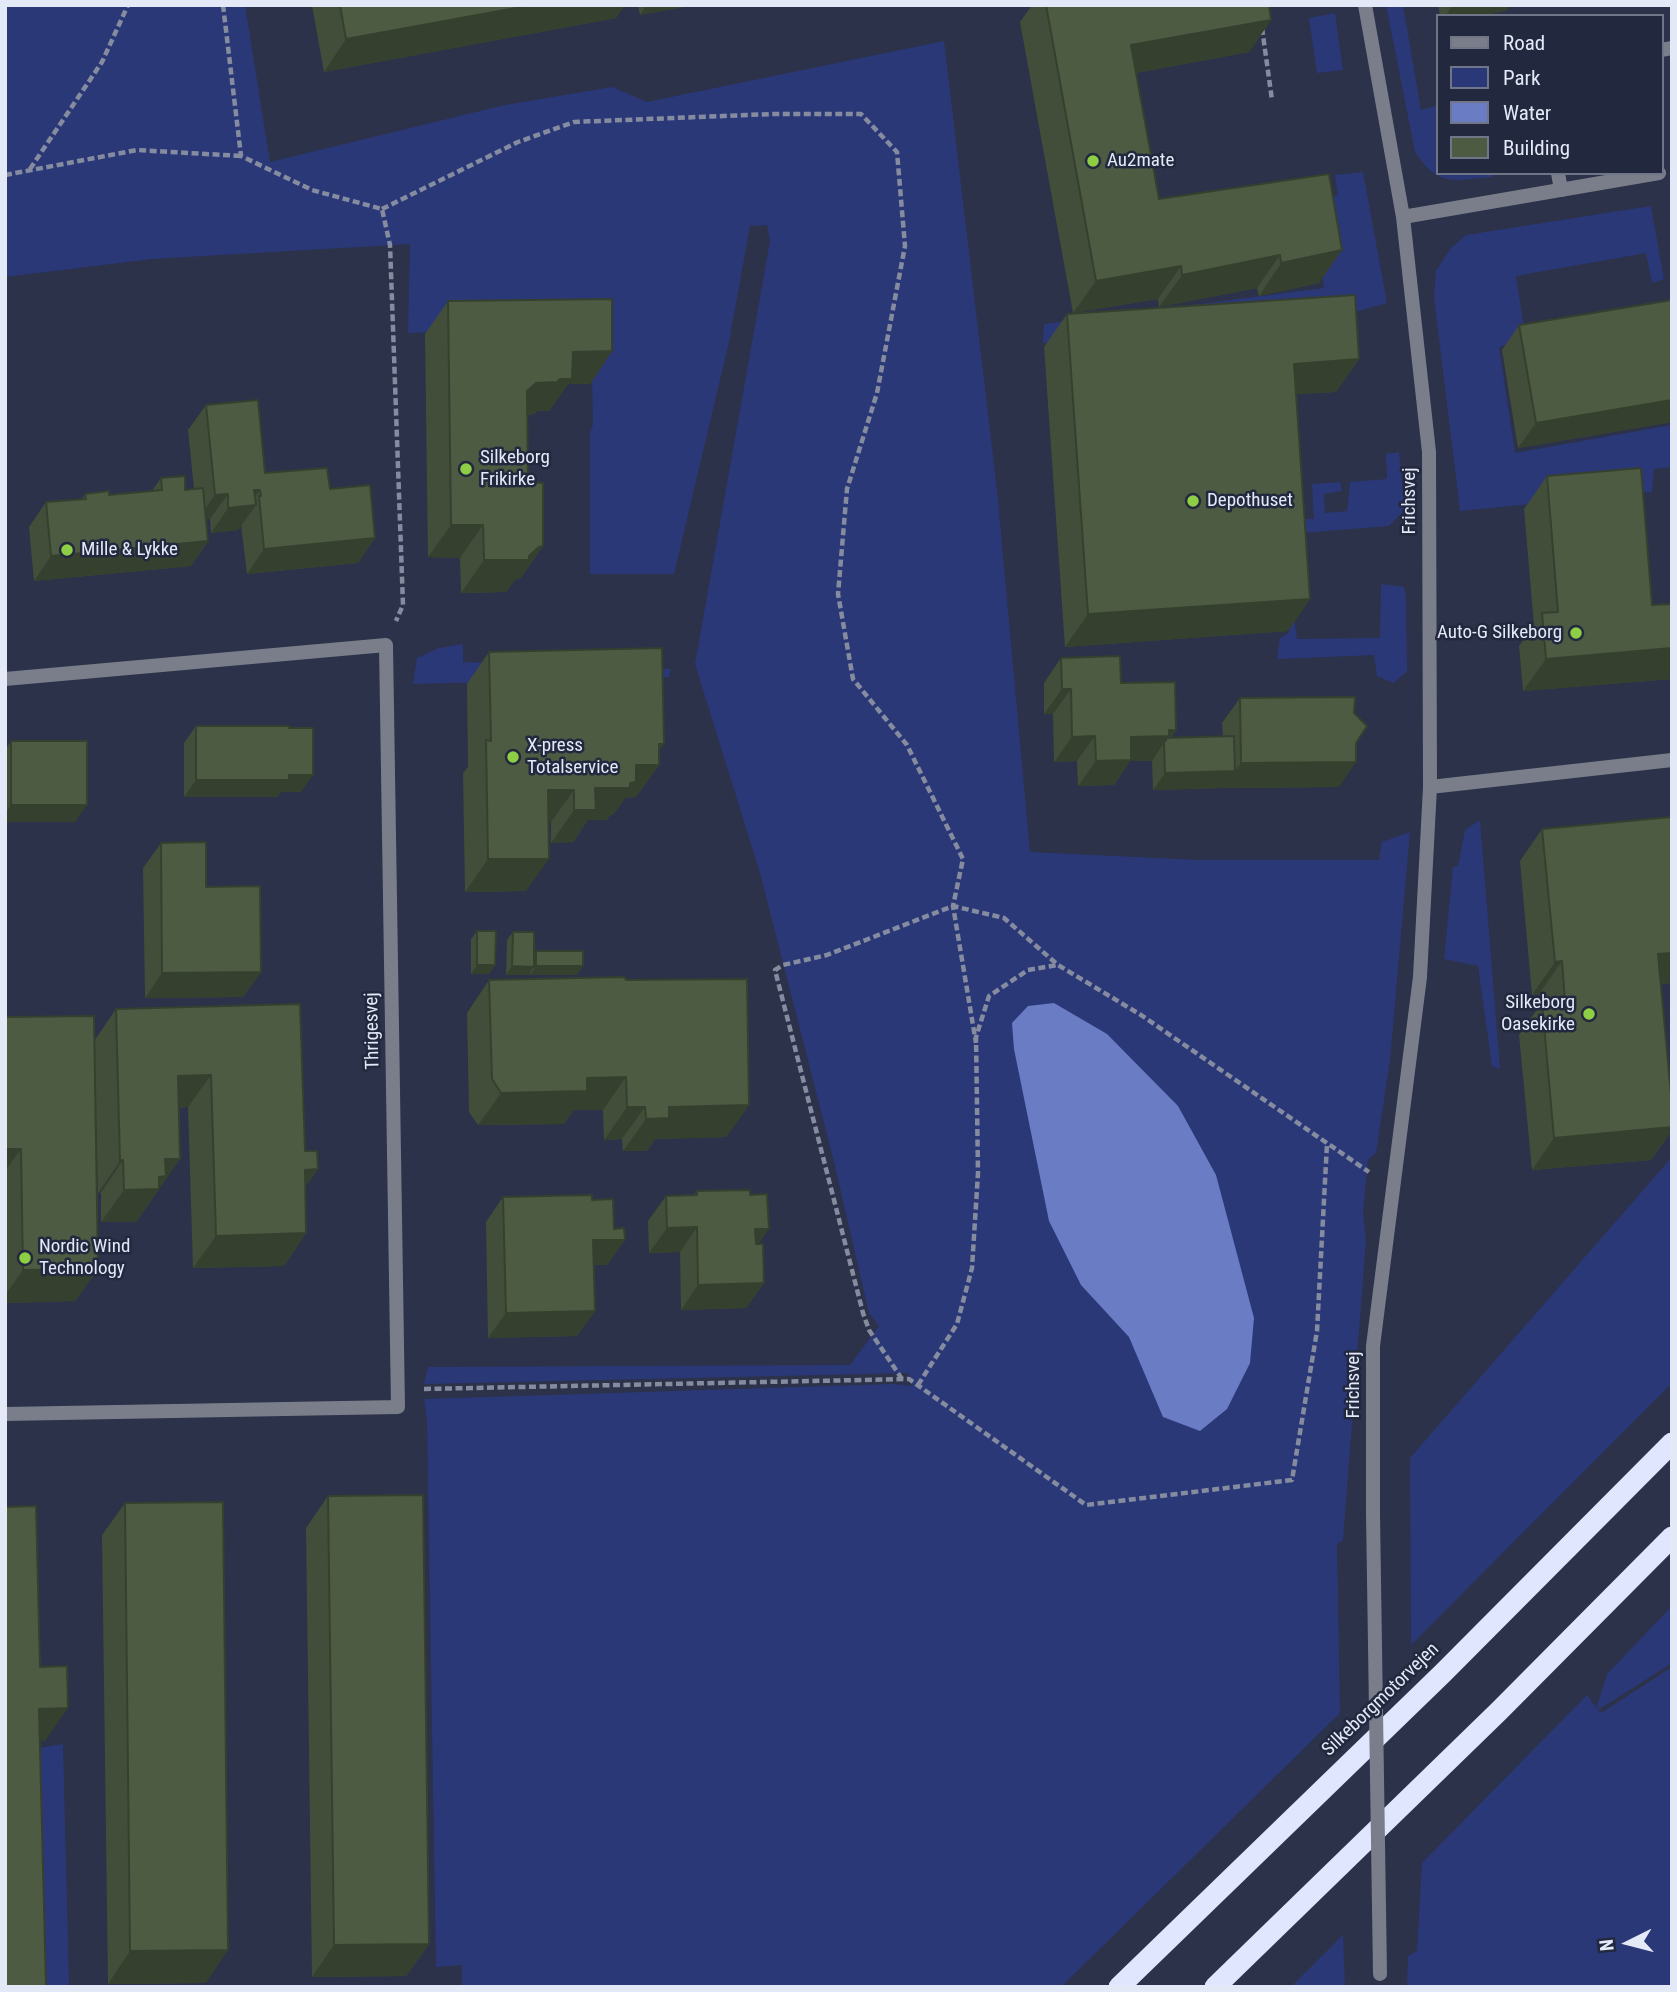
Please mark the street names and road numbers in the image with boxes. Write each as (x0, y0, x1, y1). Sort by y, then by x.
street label: Frichsvej (1399, 468, 1421, 534)
street label: Thrigesvej (361, 992, 385, 1070)
street label: Frichsvej (1343, 1352, 1365, 1418)
street label: Silkeborgmotorvejen (1318, 1638, 1444, 1762)

